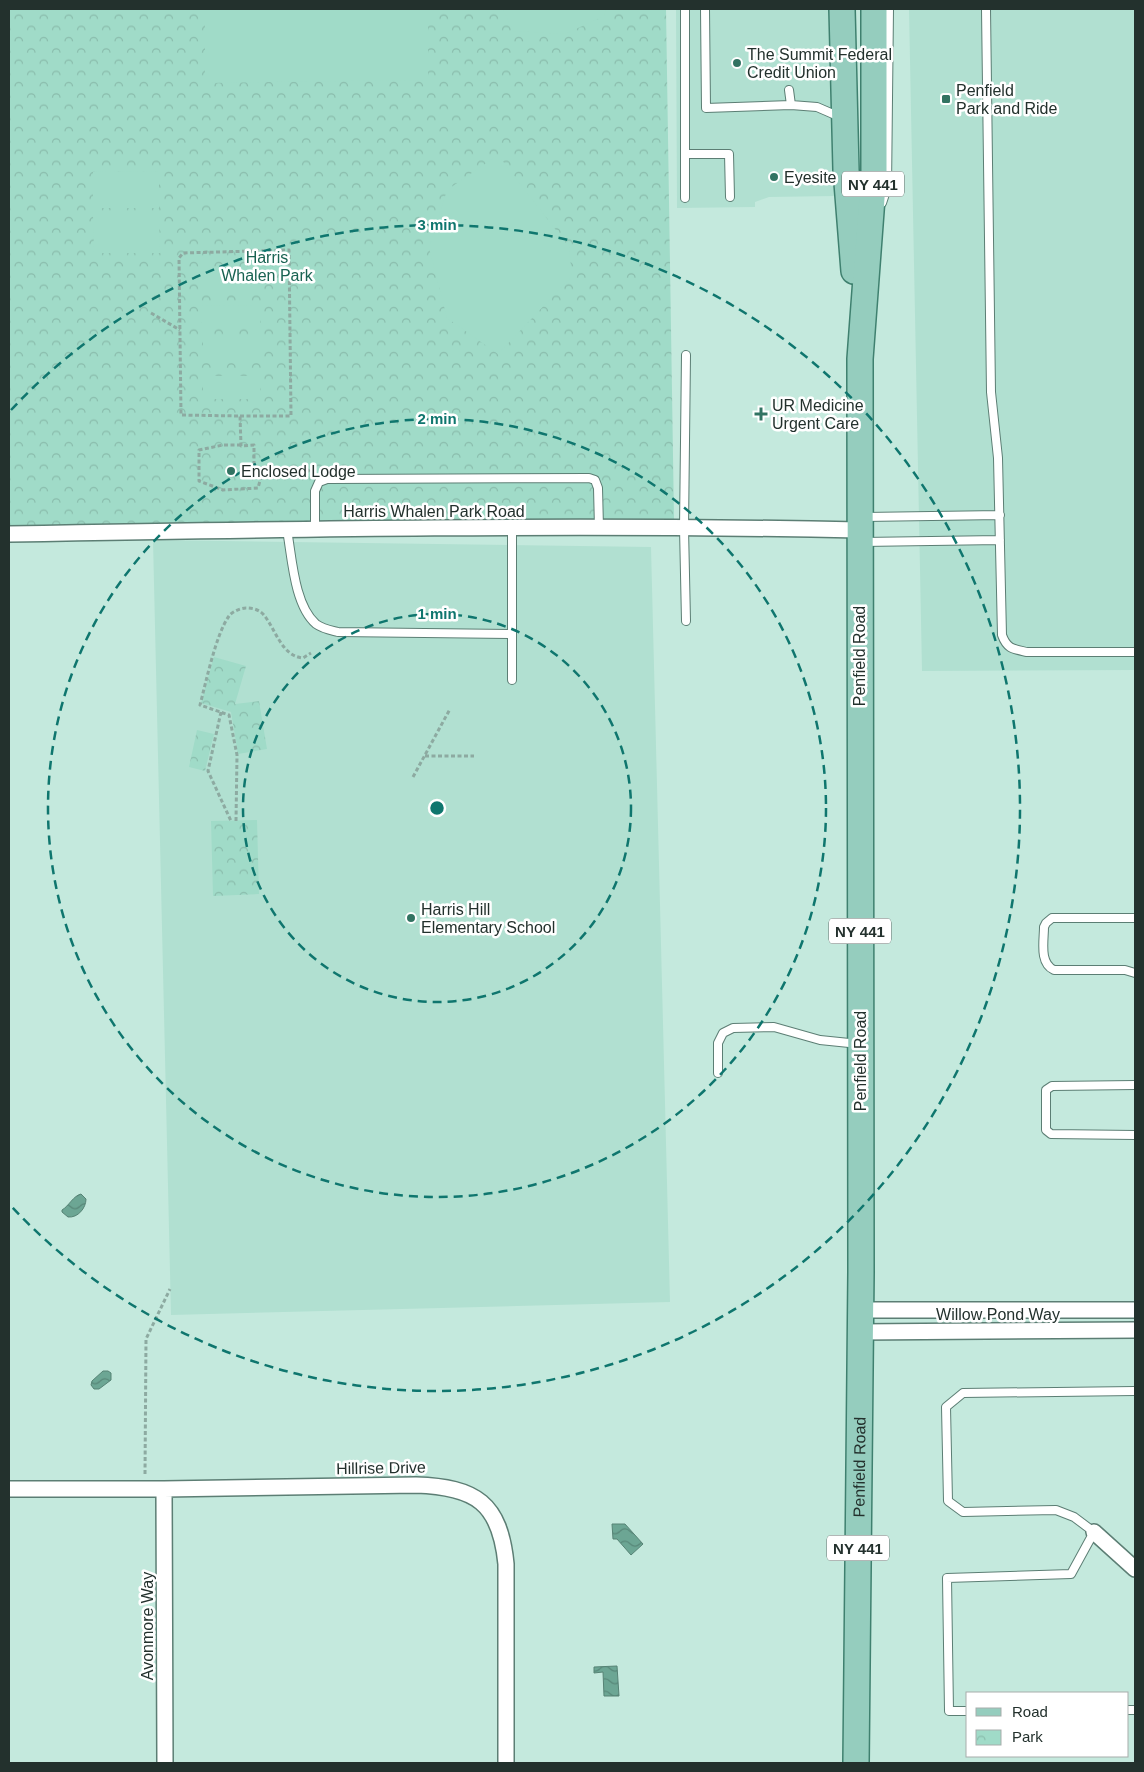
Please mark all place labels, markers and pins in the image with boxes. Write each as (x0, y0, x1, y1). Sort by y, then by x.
place label: The Summit Federal Credit Union (747, 46, 892, 81)
marker: The Summit Federal Credit Union (731, 57, 743, 69)
place label: Penfield Park and Ride (956, 82, 1057, 117)
marker: Penfield Park and Ride (940, 93, 952, 105)
place label: Eyesite (784, 169, 837, 186)
marker: Eyesite (768, 171, 780, 183)
place label: UR Medicine Urgent Care (772, 397, 864, 432)
marker: UR Medicine Urgent Care (754, 407, 768, 421)
place label: Enclosed Lodge (241, 463, 356, 480)
marker: Enclosed Lodge (225, 465, 237, 477)
centre of rings (428, 799, 446, 817)
place label: Harris Hill Elementary School (421, 901, 555, 936)
marker: Harris Hill Elementary School (405, 912, 417, 924)

